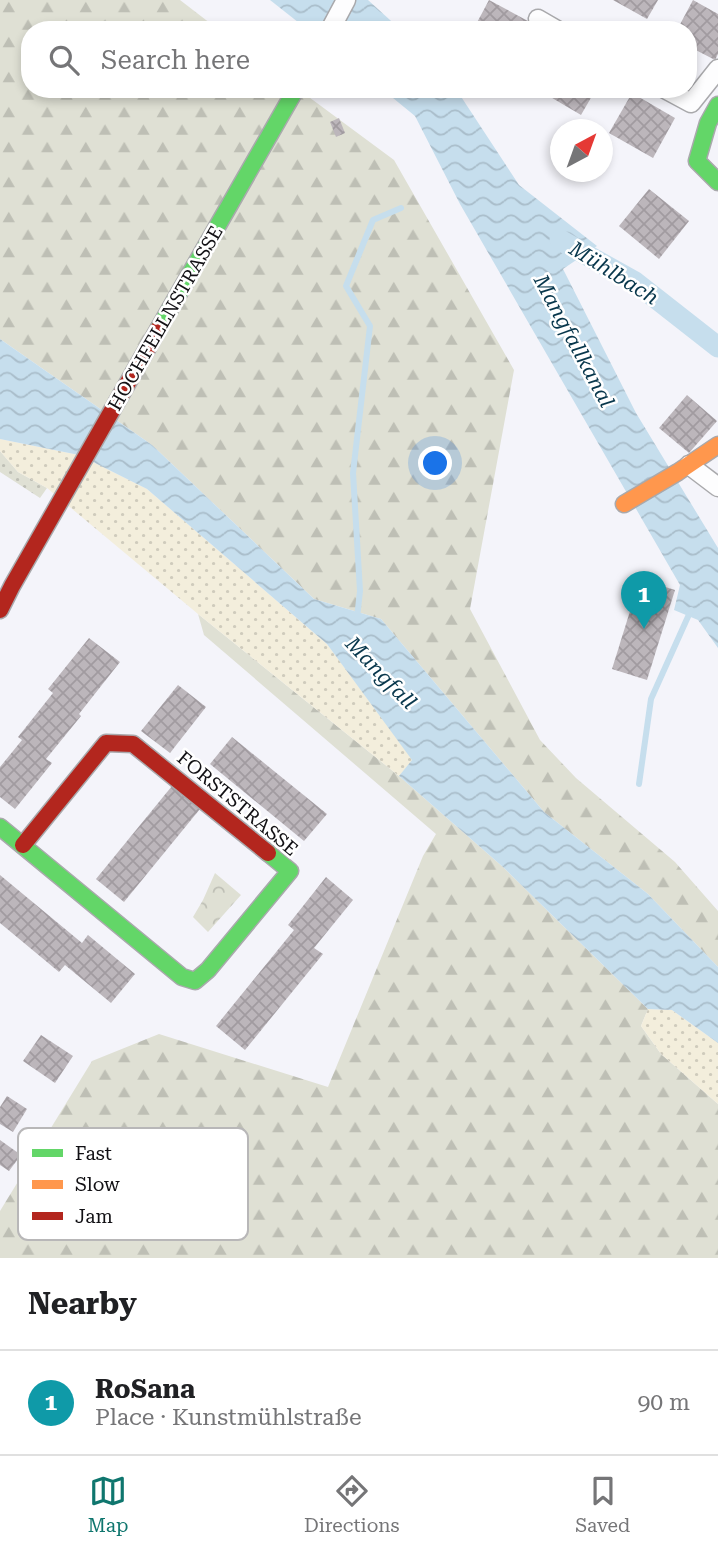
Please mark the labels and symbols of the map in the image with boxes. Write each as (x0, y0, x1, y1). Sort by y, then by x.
north arrow (550, 119, 613, 182)
street label: HOCHFELLNSTRASSE (103, 222, 228, 415)
water label: Mühlbach (564, 236, 663, 310)
water label: Mangfallkanal (528, 270, 619, 411)
your location (418, 446, 452, 480)
pin: 1 (621, 571, 667, 629)
water label: Mangfall (340, 631, 421, 714)
street label: FORSTSTRASSE (173, 746, 303, 861)
legend (18, 1128, 248, 1240)
text: Fast (75, 1142, 112, 1165)
text: Slow (75, 1173, 120, 1196)
text: Jam (75, 1205, 113, 1228)

